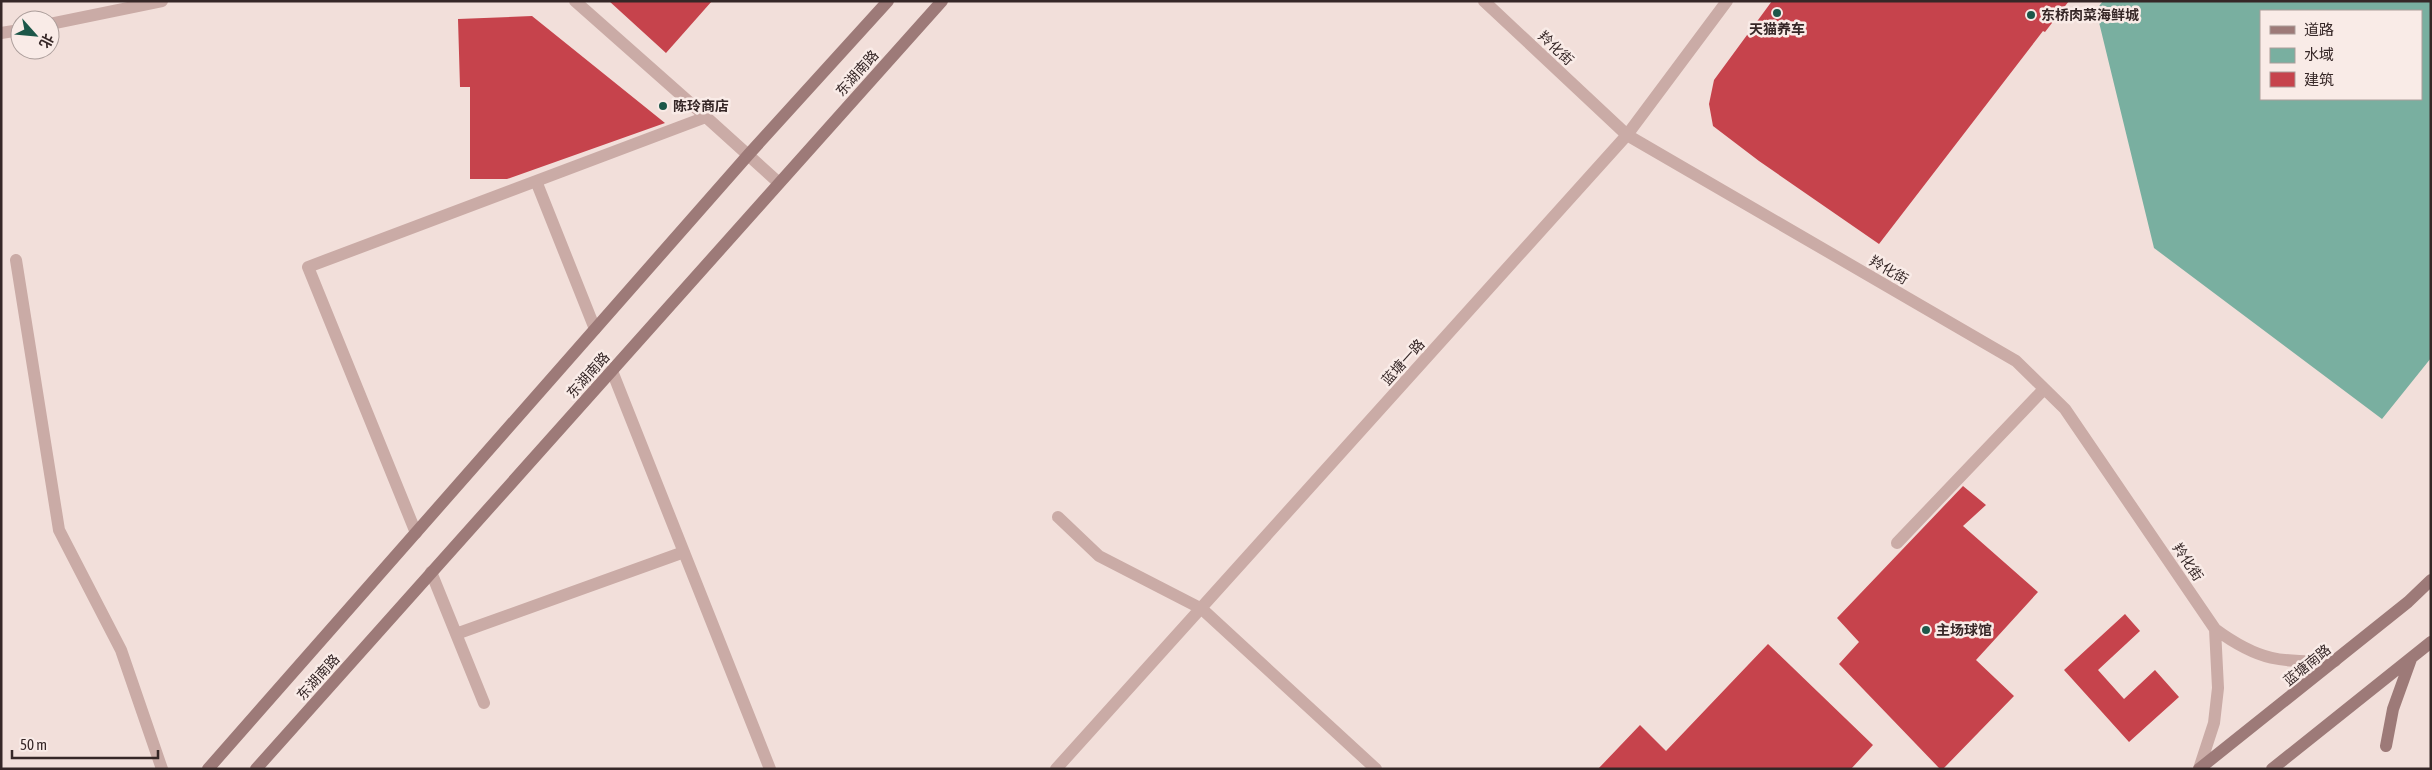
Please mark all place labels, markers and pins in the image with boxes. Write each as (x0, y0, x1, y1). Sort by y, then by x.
marker: 天猫养车 (1771, 7, 1783, 19)
place label: 东桥肉菜海鲜城 (2041, 7, 2139, 23)
marker: 东桥肉菜海鲜城 (2025, 9, 2037, 21)
place label: 天猫养车 (1749, 21, 1805, 37)
place label: 陈玲商店 (673, 98, 729, 114)
marker: 陈玲商店 (657, 100, 669, 112)
place label: 主场球馆 (1936, 622, 1992, 638)
marker: 主场球馆 (1920, 624, 1932, 636)

